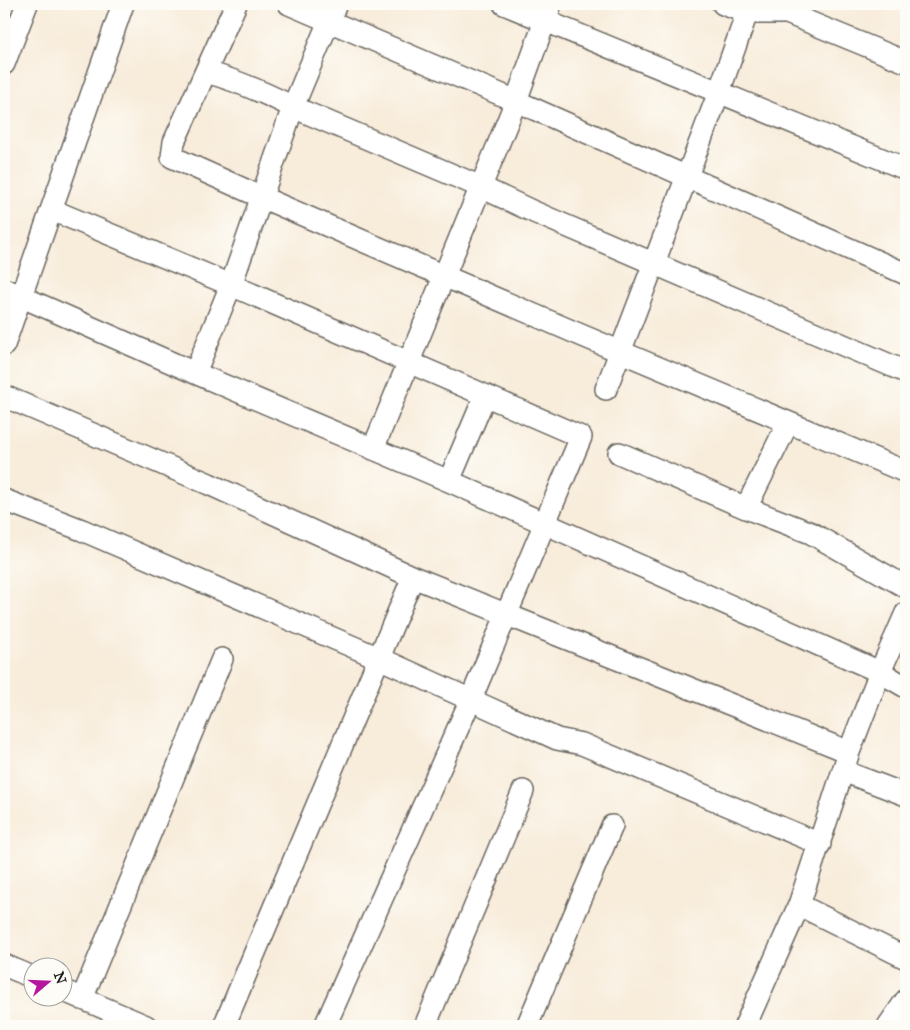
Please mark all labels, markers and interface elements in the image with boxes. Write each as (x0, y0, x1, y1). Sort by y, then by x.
north arrow (22, 958, 72, 1008)
text: N (50, 970, 70, 986)

